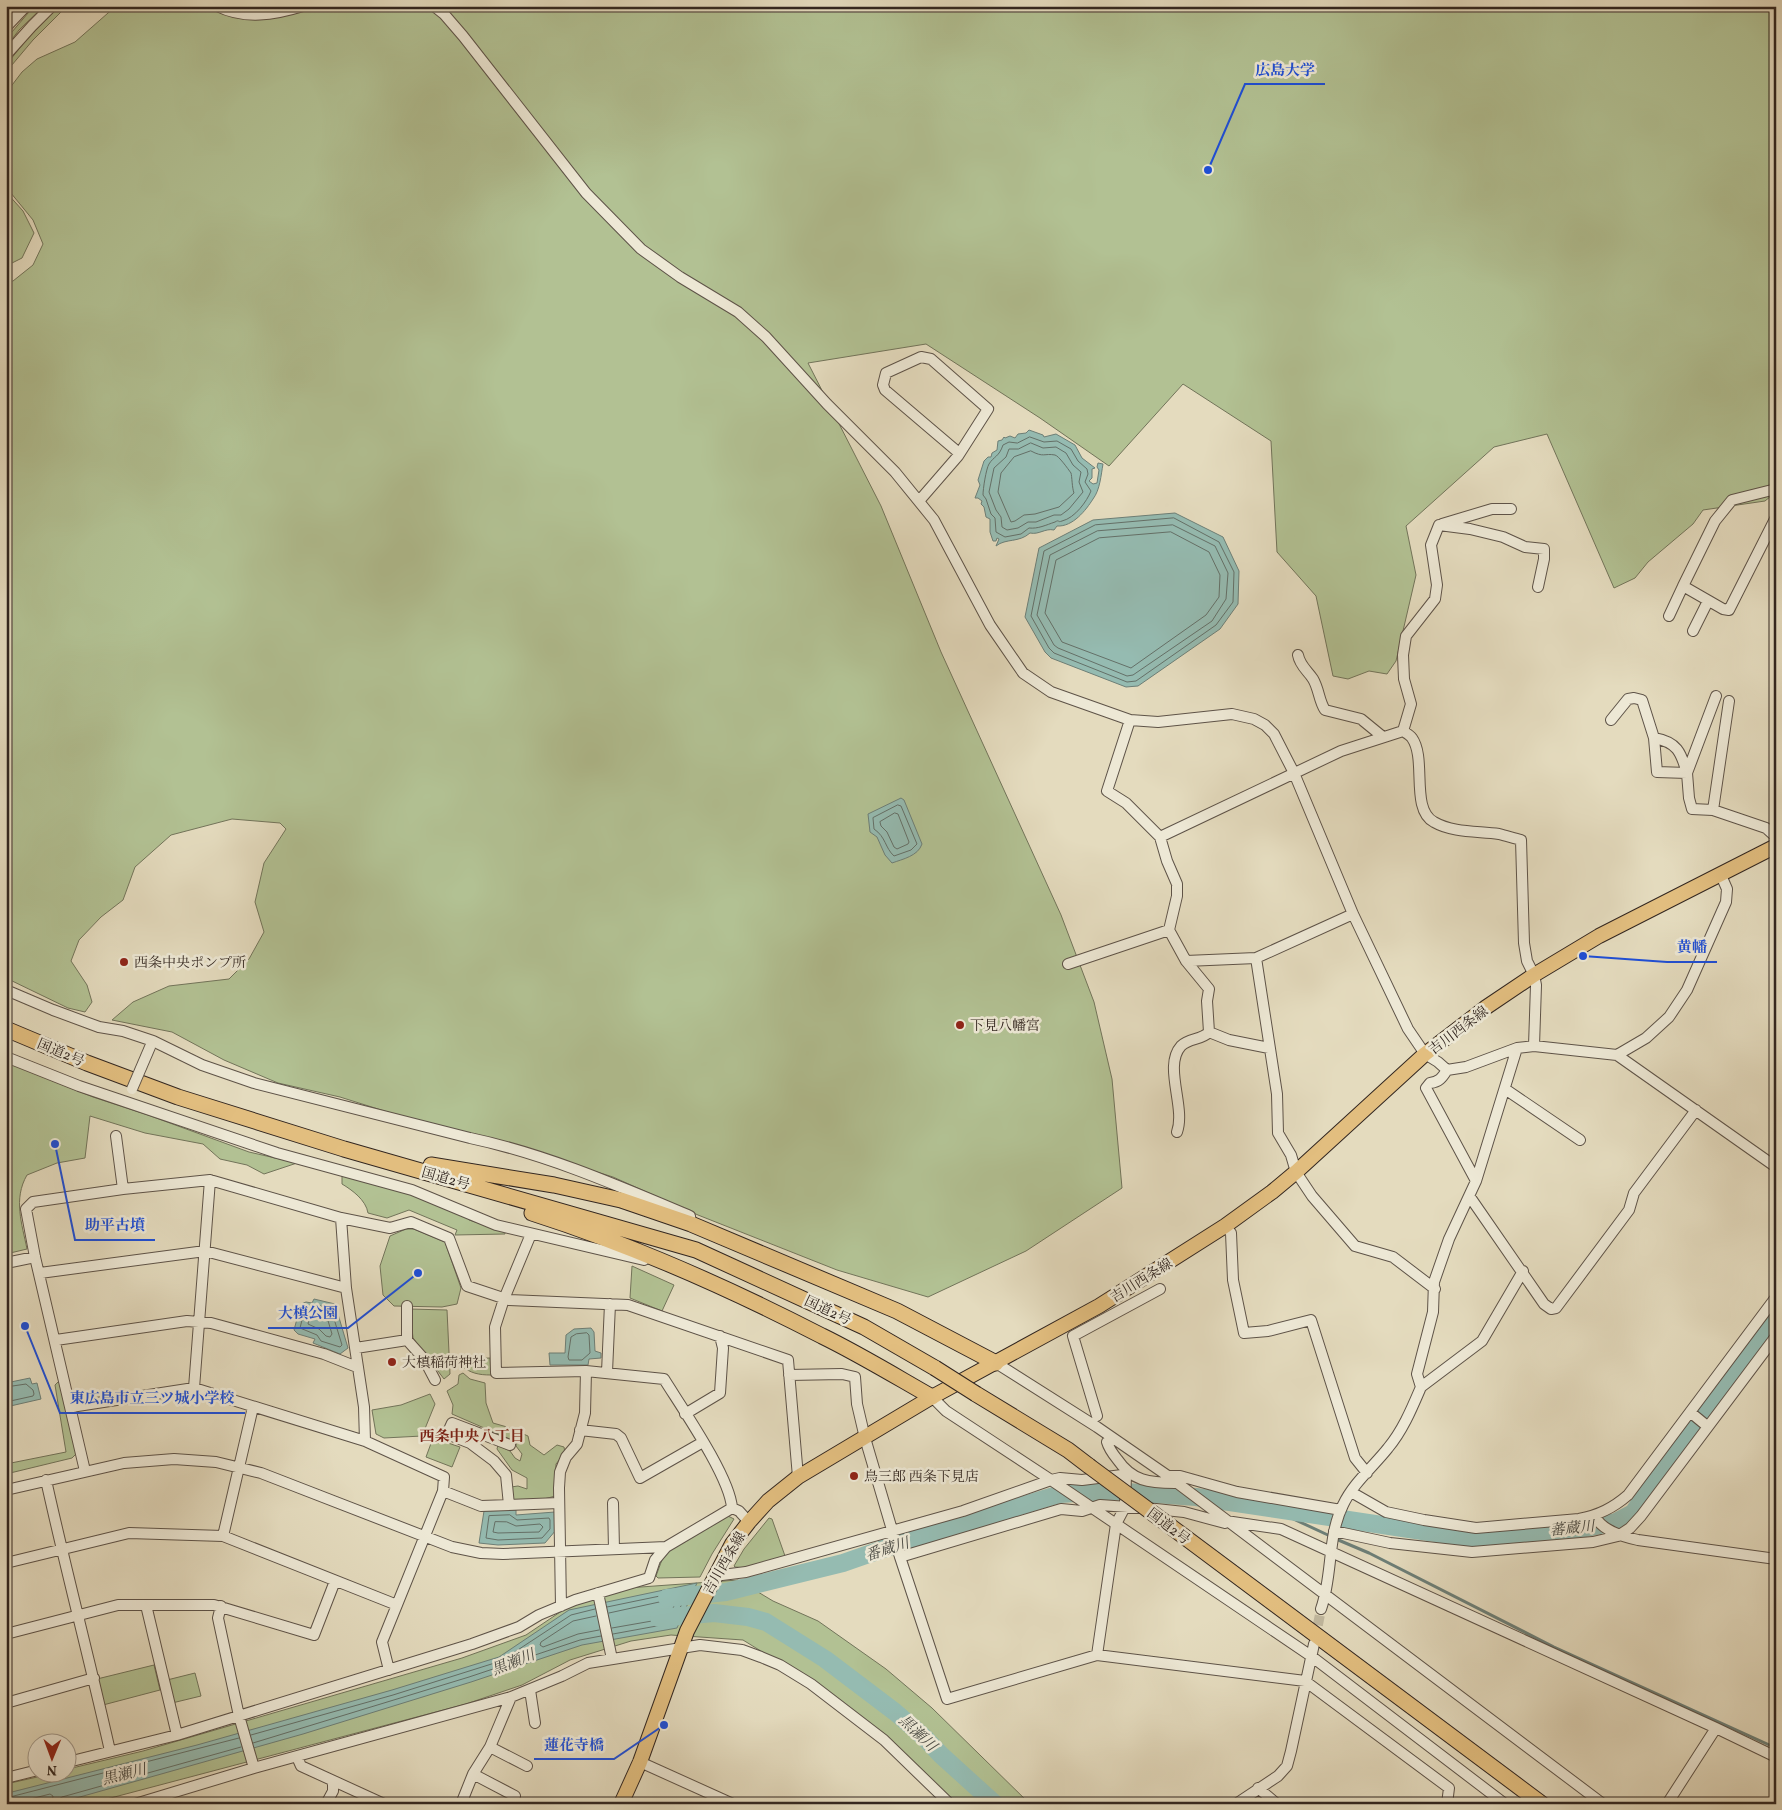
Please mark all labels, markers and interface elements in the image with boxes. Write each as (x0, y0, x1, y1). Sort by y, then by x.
callout: 広島大学 (1245, 54, 1325, 84)
text: 広島大学 (1255, 61, 1315, 82)
callout: 黄幡 (1667, 932, 1717, 962)
text: 黄幡 (1677, 938, 1707, 959)
place label: 西条中央ポンプ所 (134, 954, 246, 973)
marker: 西条中央ポンプ所 (118, 956, 130, 968)
street label: 吉川西条線 (1425, 1003, 1493, 1060)
place label: 下見八幡宮 (970, 1017, 1040, 1036)
marker: 下見八幡宮 (954, 1019, 966, 1031)
street label: 国道2号 (34, 1035, 87, 1072)
street label: 国道2号 (419, 1163, 472, 1195)
callout: 助平古墳 (75, 1210, 155, 1240)
text: 助平古墳 (85, 1216, 145, 1237)
street label: 吉川西条線 (1107, 1255, 1177, 1308)
street label: 国道2号 (801, 1292, 854, 1330)
callout: 大槙公園 (268, 1298, 348, 1328)
text: 大槙公園 (278, 1304, 338, 1325)
place label: 大槙稲荷神社 (402, 1354, 486, 1373)
marker: 大槙稲荷神社 (386, 1356, 398, 1368)
callout: 東広島市立三ツ城小学校 (60, 1383, 245, 1413)
text: 東広島市立三ツ城小学校 (69, 1389, 235, 1410)
district label: 西条中央八丁目 (419, 1427, 525, 1448)
place label: 鳥三郎 西条下見店 (864, 1468, 979, 1487)
marker: 鳥三郎 西条下見店 (848, 1470, 860, 1482)
street label: 国道2号 (1143, 1505, 1194, 1550)
water label: 蕃蔵川 (1549, 1516, 1598, 1542)
street label: 吉川西条線 (700, 1529, 751, 1599)
water label: 番蔵川 (863, 1533, 914, 1567)
water label: 黒瀬川 (489, 1644, 540, 1682)
water label: 黒瀬川 (893, 1711, 942, 1758)
callout: 蓮花寺橋 (534, 1729, 614, 1759)
north arrow (28, 1732, 78, 1782)
text: 蓮花寺橋 (544, 1736, 604, 1757)
water label: 黒瀬川 (100, 1759, 151, 1791)
text: N (47, 1760, 57, 1779)

